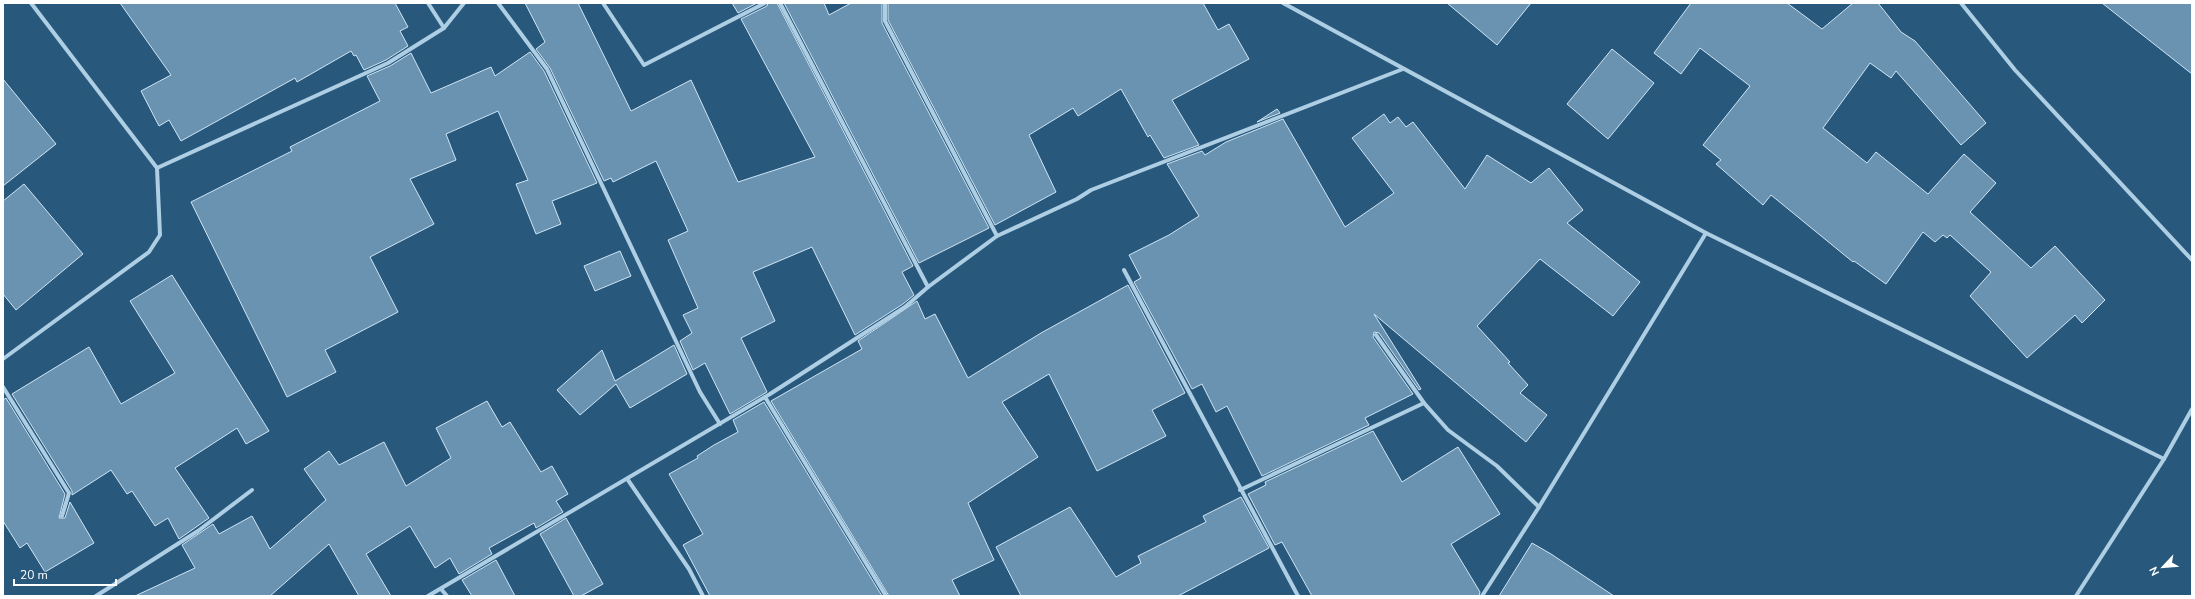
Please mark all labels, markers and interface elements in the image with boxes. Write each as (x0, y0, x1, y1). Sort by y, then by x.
north arrow (2143, 547, 2183, 587)
scale bar (14, 561, 116, 587)
text: N (2146, 564, 2163, 578)
text: 20 m (20, 567, 48, 583)

